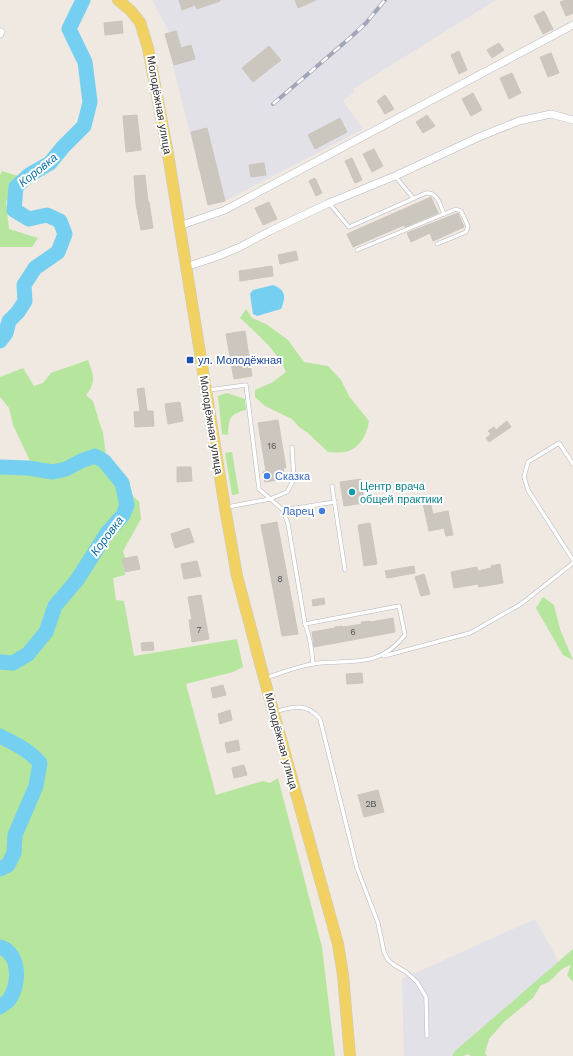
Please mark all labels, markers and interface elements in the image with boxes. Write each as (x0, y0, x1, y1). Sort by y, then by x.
street label: Молодёжная улица (144, 55, 174, 156)
water label: Коровка (16, 150, 60, 190)
place label: ул. Молодёжная (198, 354, 282, 367)
marker: ул. Молодёжная (185, 355, 195, 365)
street label: Молодёжная улица (197, 375, 225, 476)
house number: 16 (268, 441, 276, 451)
place label: Сказка (275, 470, 311, 483)
marker: Сказка (262, 471, 272, 481)
place label: Центр врача общей практики (360, 480, 443, 506)
marker: Центр врача общей практики (347, 487, 357, 497)
place label: Ларец (282, 505, 315, 518)
marker: Ларец (317, 506, 327, 516)
water label: Коровка (88, 513, 127, 558)
house number: 8 (277, 574, 283, 584)
house number: 7 (196, 625, 202, 635)
house number: 6 (350, 627, 356, 637)
street label: Молодёжная улица (262, 691, 300, 792)
house number: 2В (365, 799, 377, 809)

